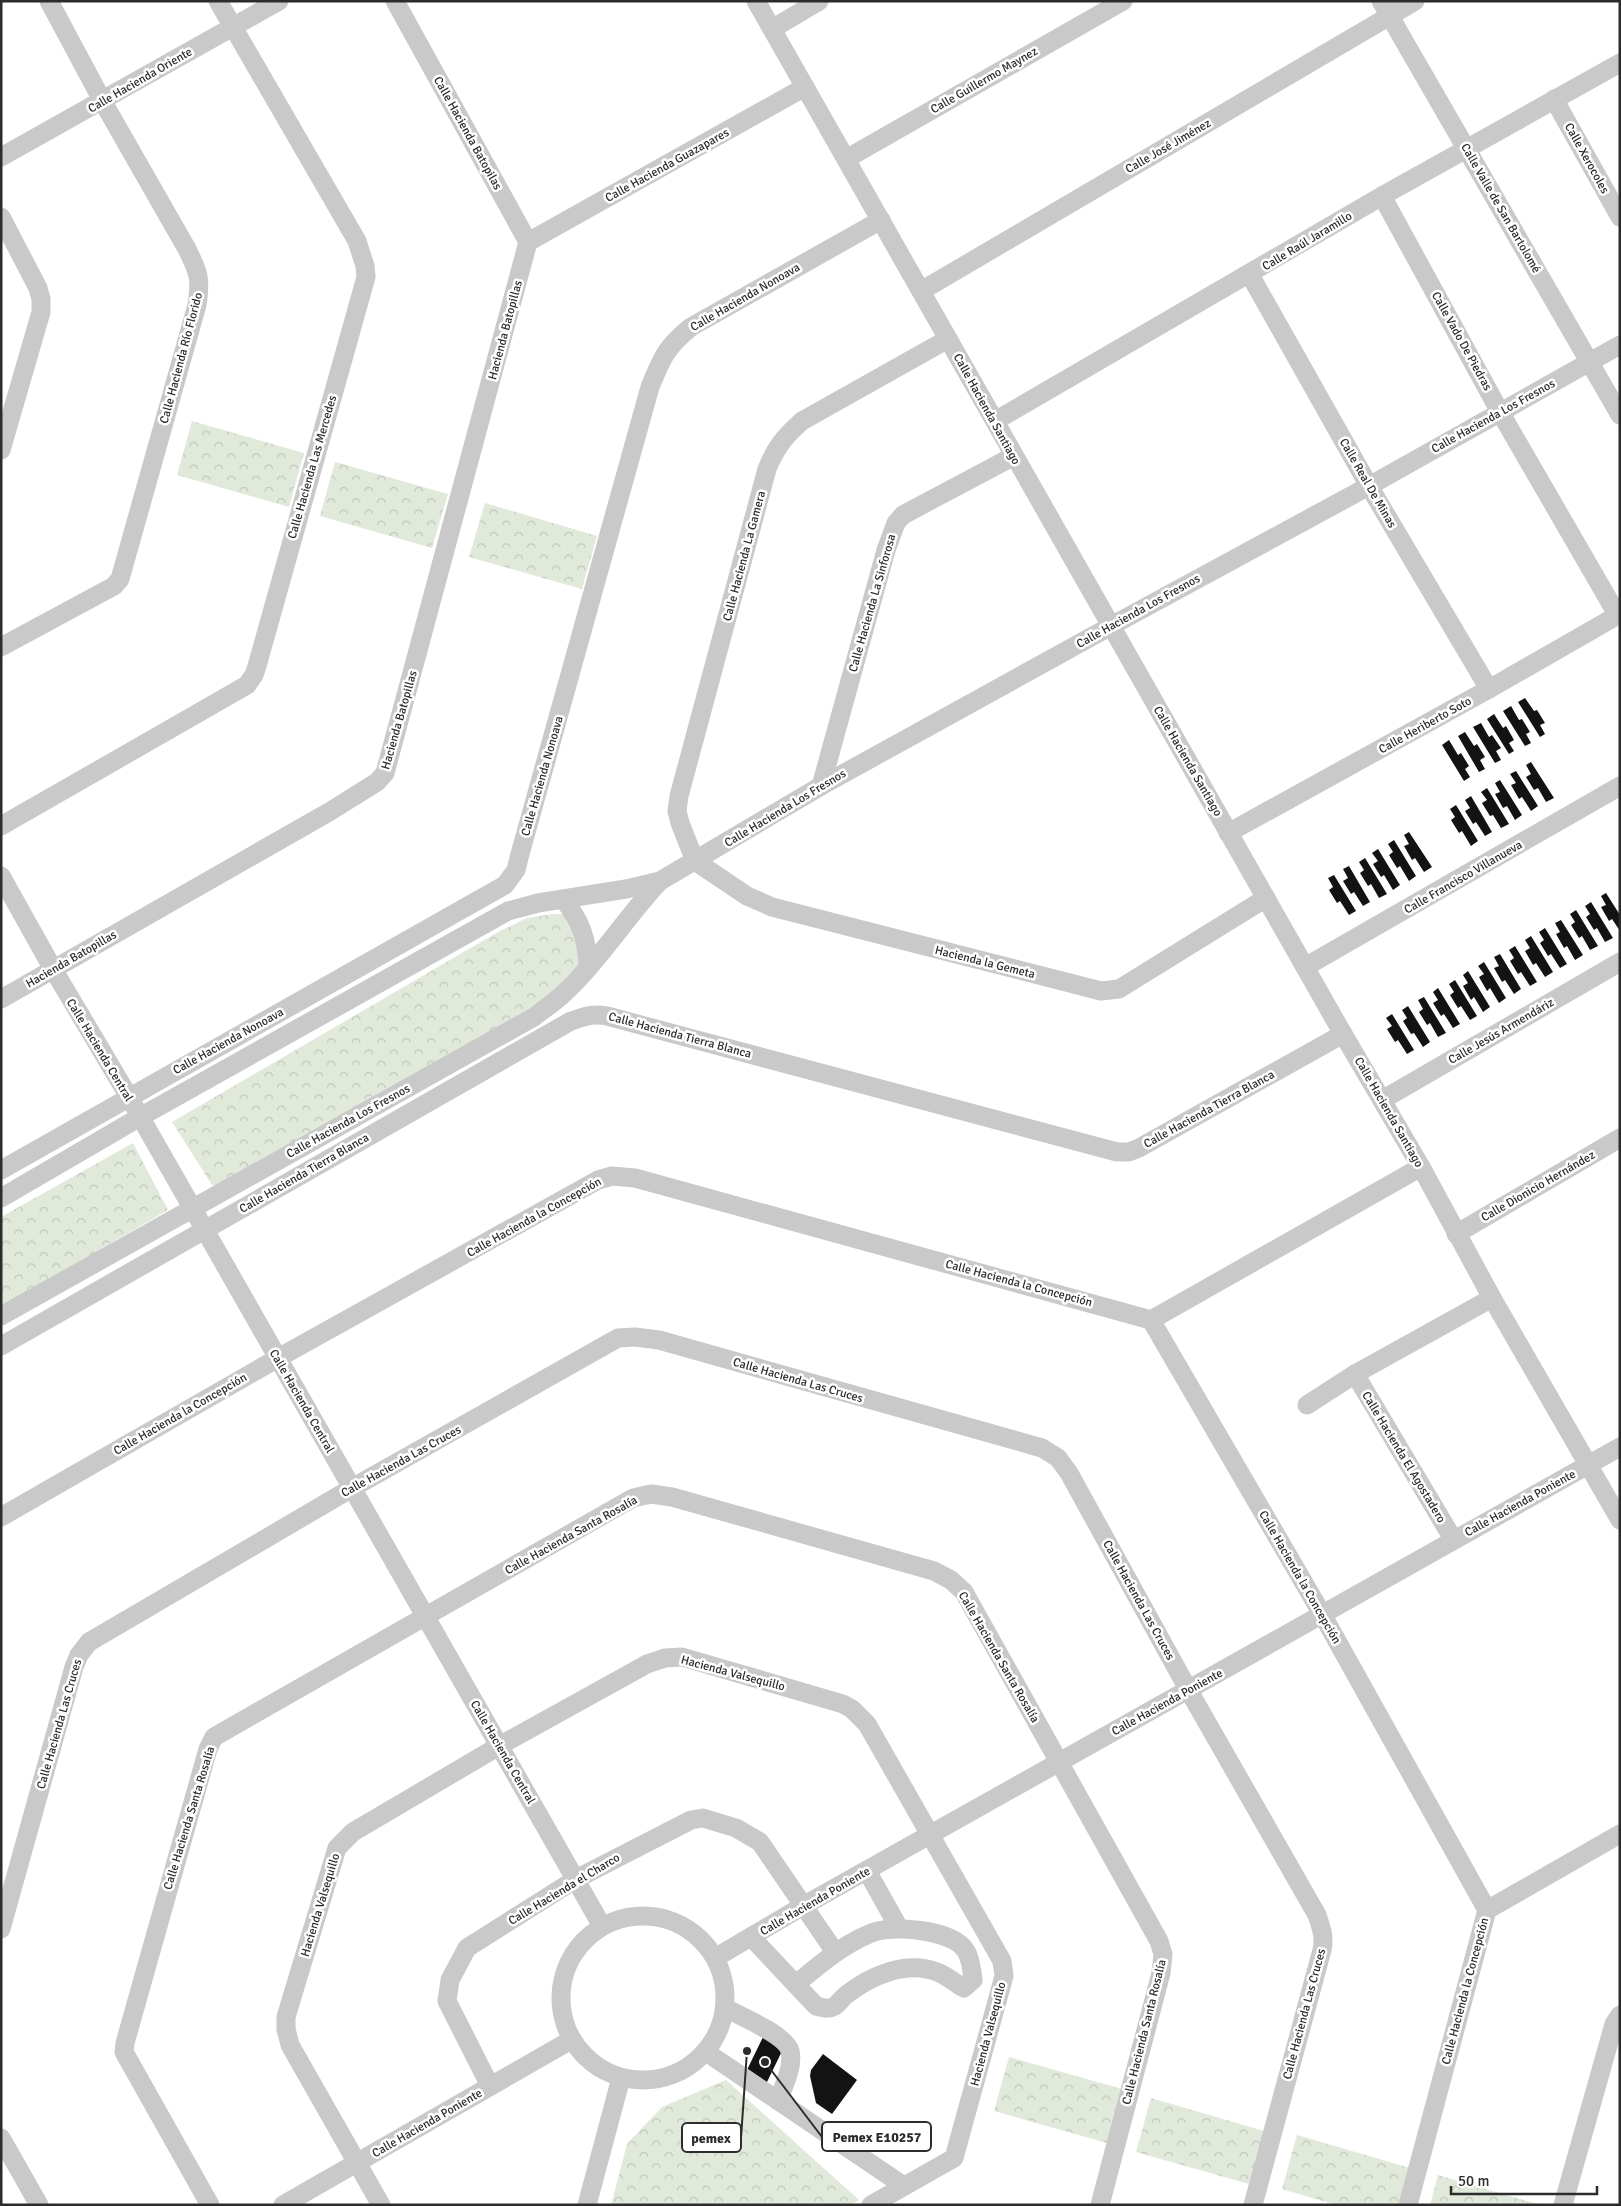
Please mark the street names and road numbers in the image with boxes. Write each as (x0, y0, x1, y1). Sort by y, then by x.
street label: Calle Hacienda Oriente (85, 44, 195, 116)
street label: Calle Guillermo Maynez (928, 44, 1040, 117)
street label: Calle Hacienda Batopilas (430, 74, 505, 193)
street label: Calle José Jiménez (1123, 116, 1214, 177)
street label: Calle Xerocoles (1561, 120, 1612, 196)
street label: Calle Hacienda Guazapares (603, 125, 732, 206)
street label: Calle Valle de San Bartolomé (1457, 141, 1544, 276)
street label: Calle Raúl Jaramillo (1260, 209, 1355, 274)
street label: Calle Hacienda Nonoava (688, 260, 803, 335)
street label: Hacienda Batopillas (485, 279, 526, 381)
street label: Calle Vado De Piedras (1428, 289, 1495, 393)
street label: Calle Hacienda Río Florido (157, 291, 206, 425)
street label: Calle Hacienda Santiago (950, 351, 1023, 468)
street label: Calle Hacienda Los Fresnos (1429, 376, 1558, 457)
street label: Calle Hacienda Las Mercedes (285, 394, 340, 541)
street label: Calle Real De Minas (1336, 436, 1399, 531)
street label: Calle Hacienda La Gamera (720, 489, 769, 623)
street label: Calle Hacienda La Sinforosa (846, 532, 899, 674)
street label: Calle Hacienda Los Fresnos (1074, 571, 1203, 652)
street label: Hacienda Batopillas (378, 669, 421, 771)
street label: Calle Heriberto Soto (1376, 694, 1474, 757)
street label: Calle Hacienda Santiago (1150, 703, 1225, 819)
street label: Calle Hacienda Nonoava (518, 714, 567, 838)
street label: Calle Hacienda Los Fresnos (722, 766, 849, 851)
street label: Calle Francisco Villanueva (1401, 837, 1525, 917)
street label: Hacienda Batopillas (23, 927, 119, 991)
street label: Hacienda la Gemeta (933, 943, 1036, 982)
street label: Calle Jesús Armendáriz (1446, 995, 1557, 1068)
street label: Calle Hacienda Central (63, 996, 136, 1105)
street label: Calle Hacienda Nonoava (170, 1005, 286, 1078)
street label: Calle Hacienda Tierra Blanca (607, 1009, 753, 1062)
street label: Calle Hacienda Santiago (1351, 1054, 1426, 1170)
street label: Calle Hacienda Tierra Blanca (1141, 1067, 1277, 1152)
street label: Calle Hacienda Los Fresnos (284, 1081, 413, 1162)
street label: Calle Hacienda Tierra Blanca (237, 1130, 372, 1217)
street label: Calle Dionicio Hernández (1479, 1148, 1598, 1225)
street label: Calle Hacienda la Concepción (464, 1174, 604, 1261)
street label: Calle Hacienda la Concepción (944, 1257, 1094, 1310)
street label: Calle Hacienda Central (266, 1347, 338, 1456)
street label: Calle Hacienda Las Cruces (731, 1355, 865, 1406)
street label: Calle Hacienda la Concepción (111, 1370, 250, 1459)
street label: Calle Hacienda El Agostadero (1358, 1389, 1449, 1526)
street label: Calle Hacienda Las Cruces (339, 1422, 464, 1501)
street label: Calle Hacienda Poniente (1462, 1467, 1578, 1540)
street label: Calle Hacienda Santa Rosalía (502, 1493, 640, 1578)
street label: Calle Hacienda la Concepción (1255, 1508, 1344, 1647)
street label: Calle Hacienda Las Cruces (1099, 1538, 1178, 1663)
street label: Calle Hacienda Santa Rosalía (955, 1589, 1042, 1726)
street label: Hacienda Valsequillo (679, 1652, 787, 1695)
street label: Calle Hacienda Las Cruces (34, 1657, 85, 1791)
street label: Calle Hacienda Poniente (1109, 1666, 1225, 1739)
street label: Calle Hacienda Central (467, 1698, 539, 1807)
street label: Calle Hacienda Santa Rosalía (161, 1745, 218, 1892)
street label: Calle Hacienda el Charco (506, 1850, 623, 1929)
street label: Hacienda Valsequillo (298, 1852, 343, 1959)
street label: Calle Hacienda Poniente (758, 1864, 873, 1939)
street label: Calle Hacienda la Concepción (1439, 1916, 1492, 2066)
street label: Calle Hacienda Las Cruces (1280, 1947, 1329, 2081)
street label: Calle Hacienda Santa Rosalía (1119, 1958, 1170, 2106)
street label: Hacienda Valsequillo (967, 1980, 1010, 2088)
street label: Calle Hacienda Poniente (370, 2086, 485, 2161)

